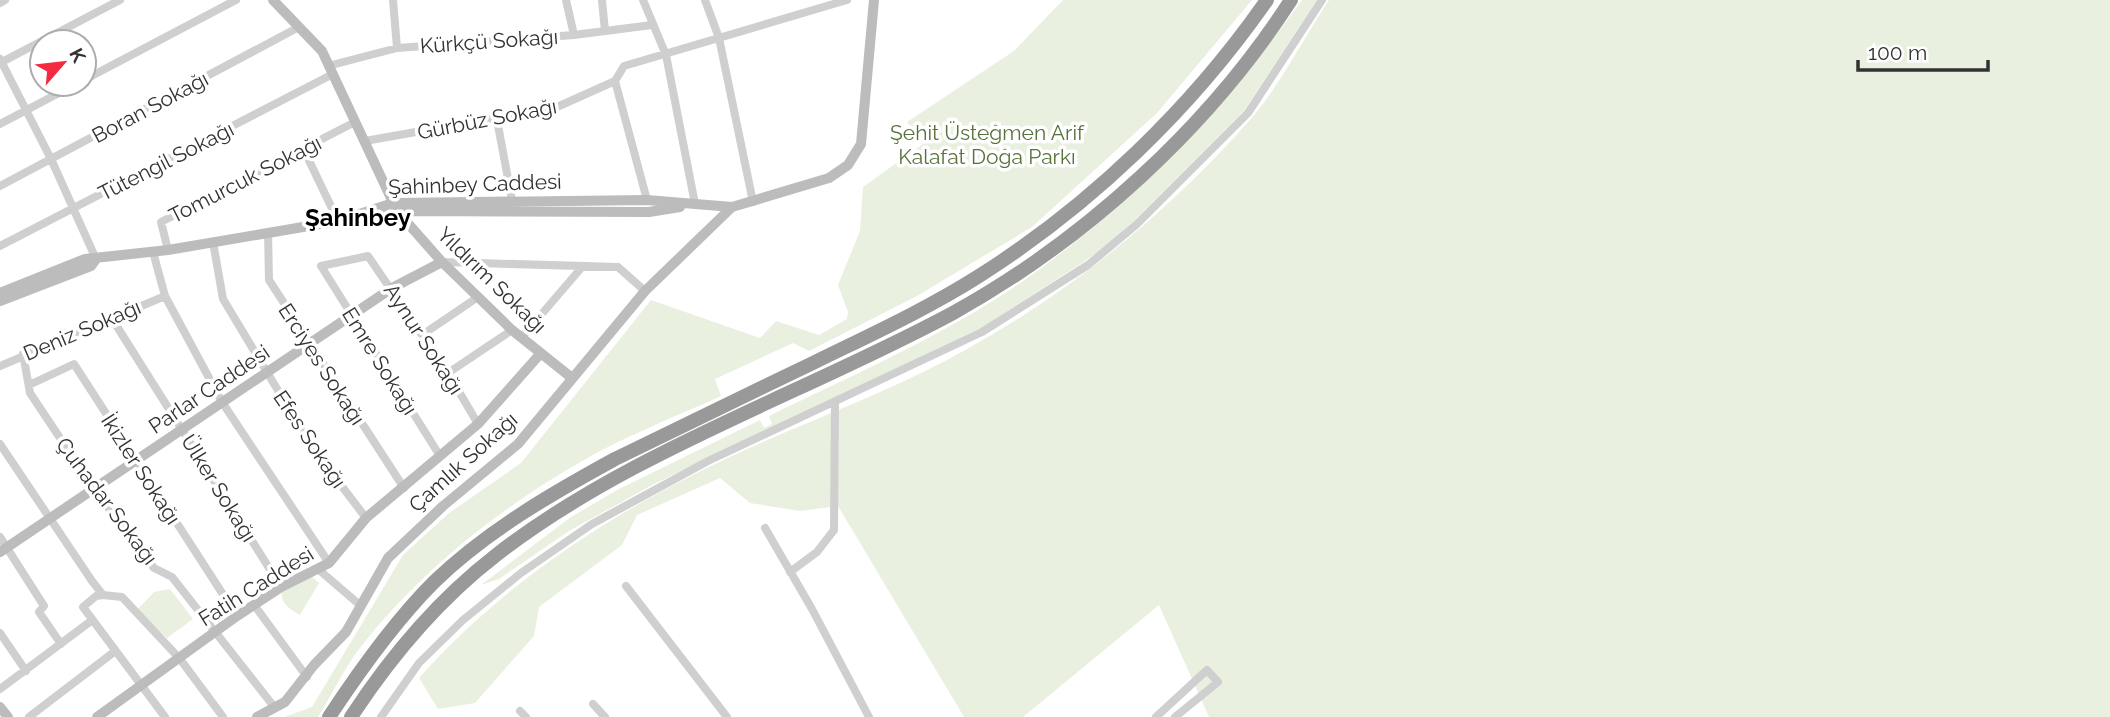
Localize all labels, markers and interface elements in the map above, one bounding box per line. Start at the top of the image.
street label: Kürkçü Sokağı [419,24,559,58]
north arrow [28,28,98,98]
scale bar [1858,28,1988,72]
text: 100 m [1868,40,1927,65]
text: K [65,44,91,66]
street label: Boran Sokağı [88,66,212,148]
street label: Gürbüz Sokağı [415,93,559,145]
street label: Tütengil Sokağı [94,116,238,206]
park label: Şehit Üsteğmen Arif Kalafat Doğa Parkı [890,120,1085,169]
street label: Tomurcuk Sokağı [165,130,325,228]
street label: Şahinbey Caddesi [388,168,562,200]
district label: Şahinbey [305,203,411,232]
street label: Yıldırım Sokağı [432,222,552,338]
street label: Aynur Sokağı [379,279,469,399]
street label: Deniz Sokağı [19,294,145,366]
street label: Erciyes Sokağı [273,298,371,430]
street label: Emre Sokağı [337,303,423,419]
street label: Parlar Caddesi [144,339,274,439]
street label: Efes Sokağı [268,385,352,493]
street label: Çamlık Sokağı [404,407,522,517]
street label: İkizler Sokağı [96,409,186,529]
street label: Ülker Sokağı [176,430,262,546]
street label: Çuhadar Sokağı [51,433,163,569]
street label: Fatih Caddesi [194,541,318,631]

